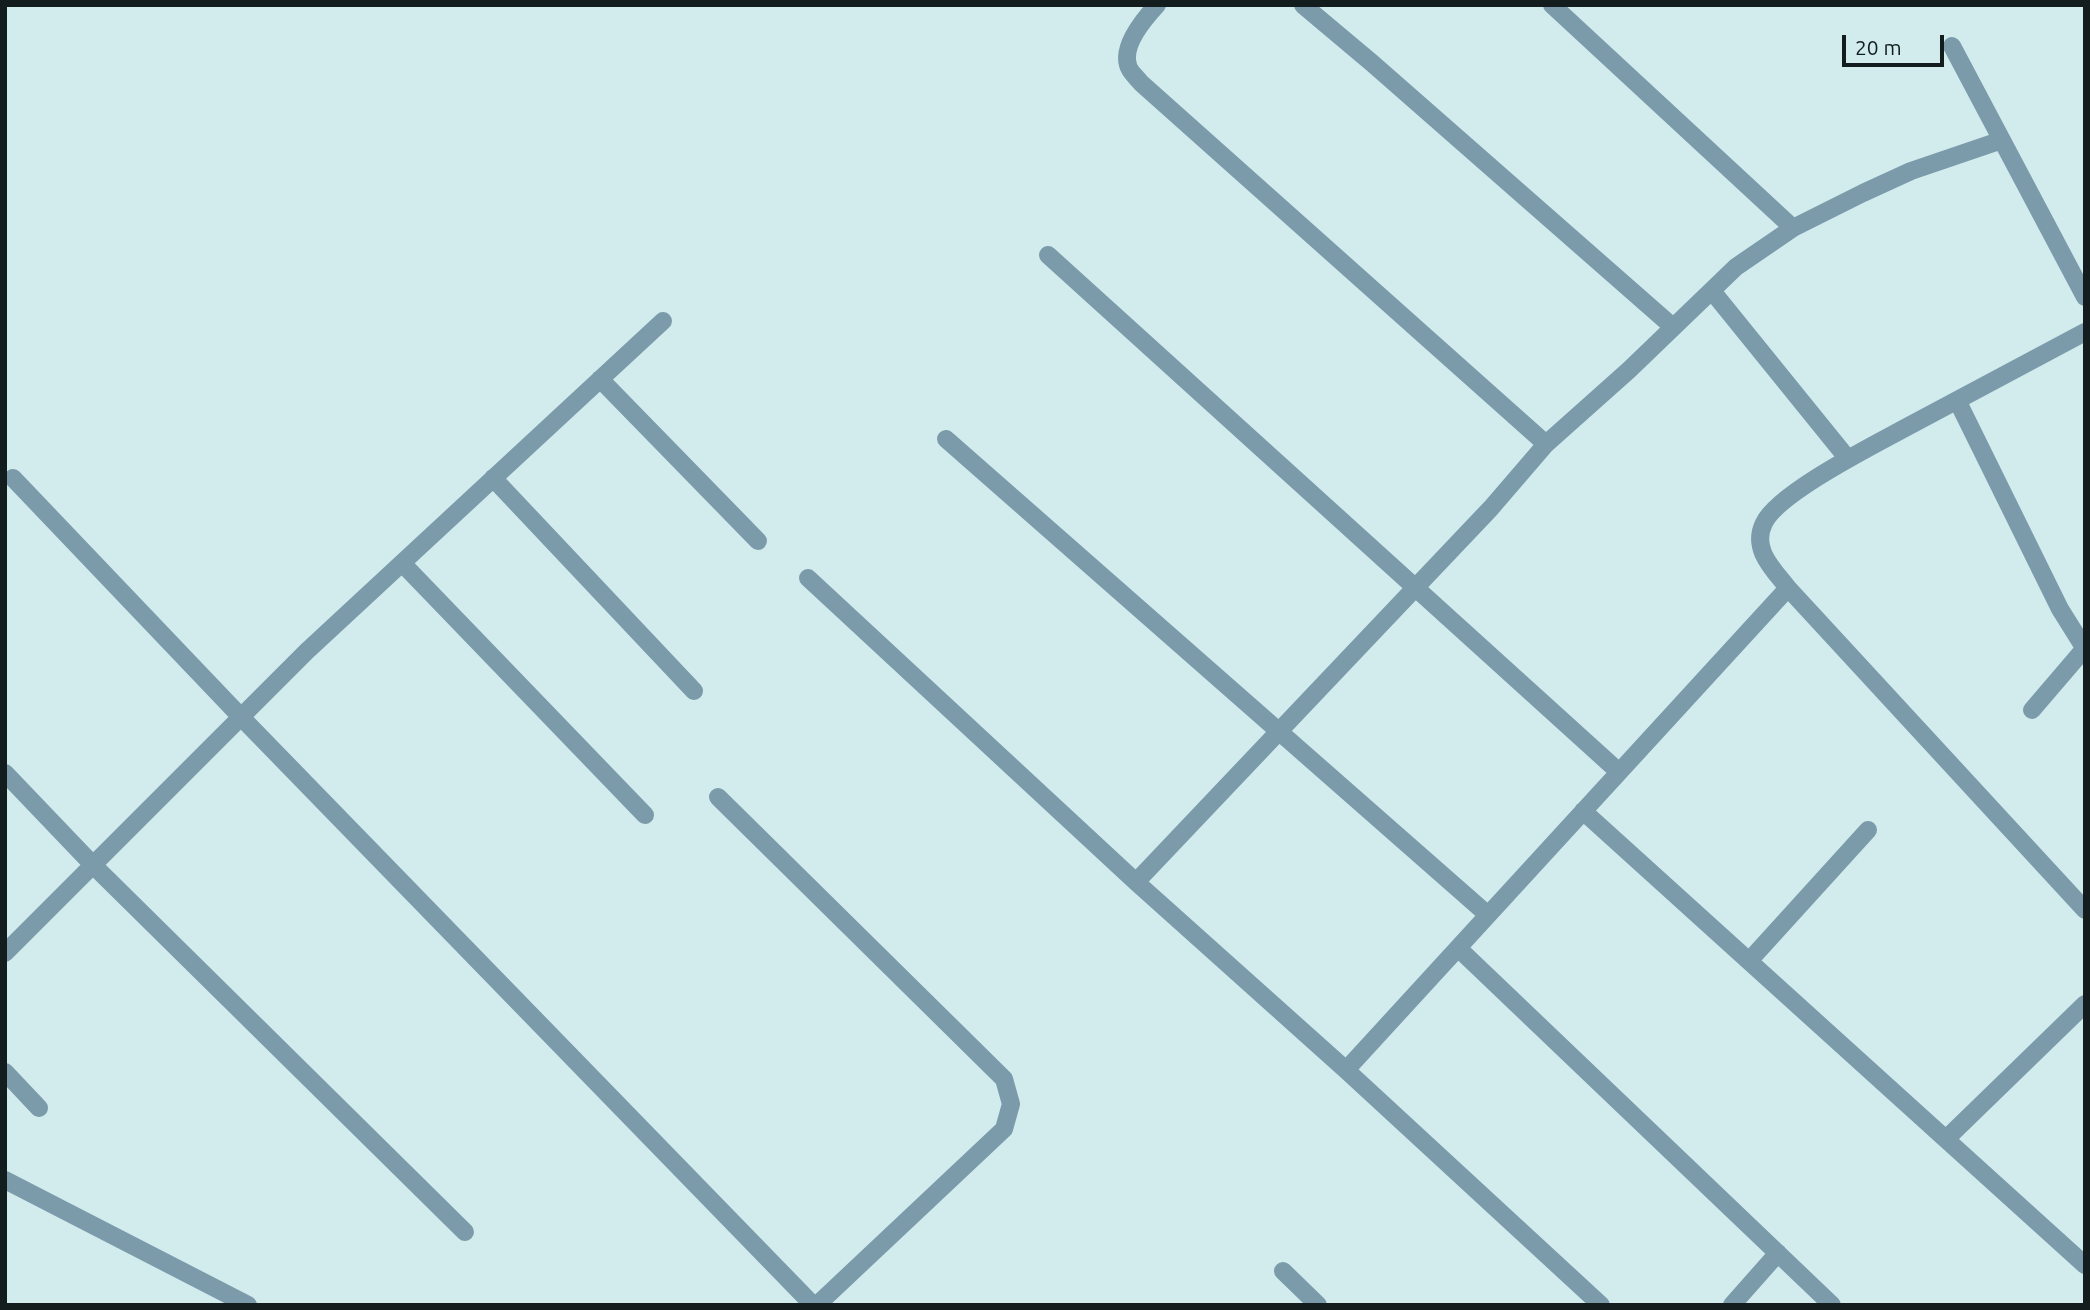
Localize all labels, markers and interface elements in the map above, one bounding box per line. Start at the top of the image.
scale bar [1845,21,1946,65]
text: 20 m [1855,35,1902,59]

